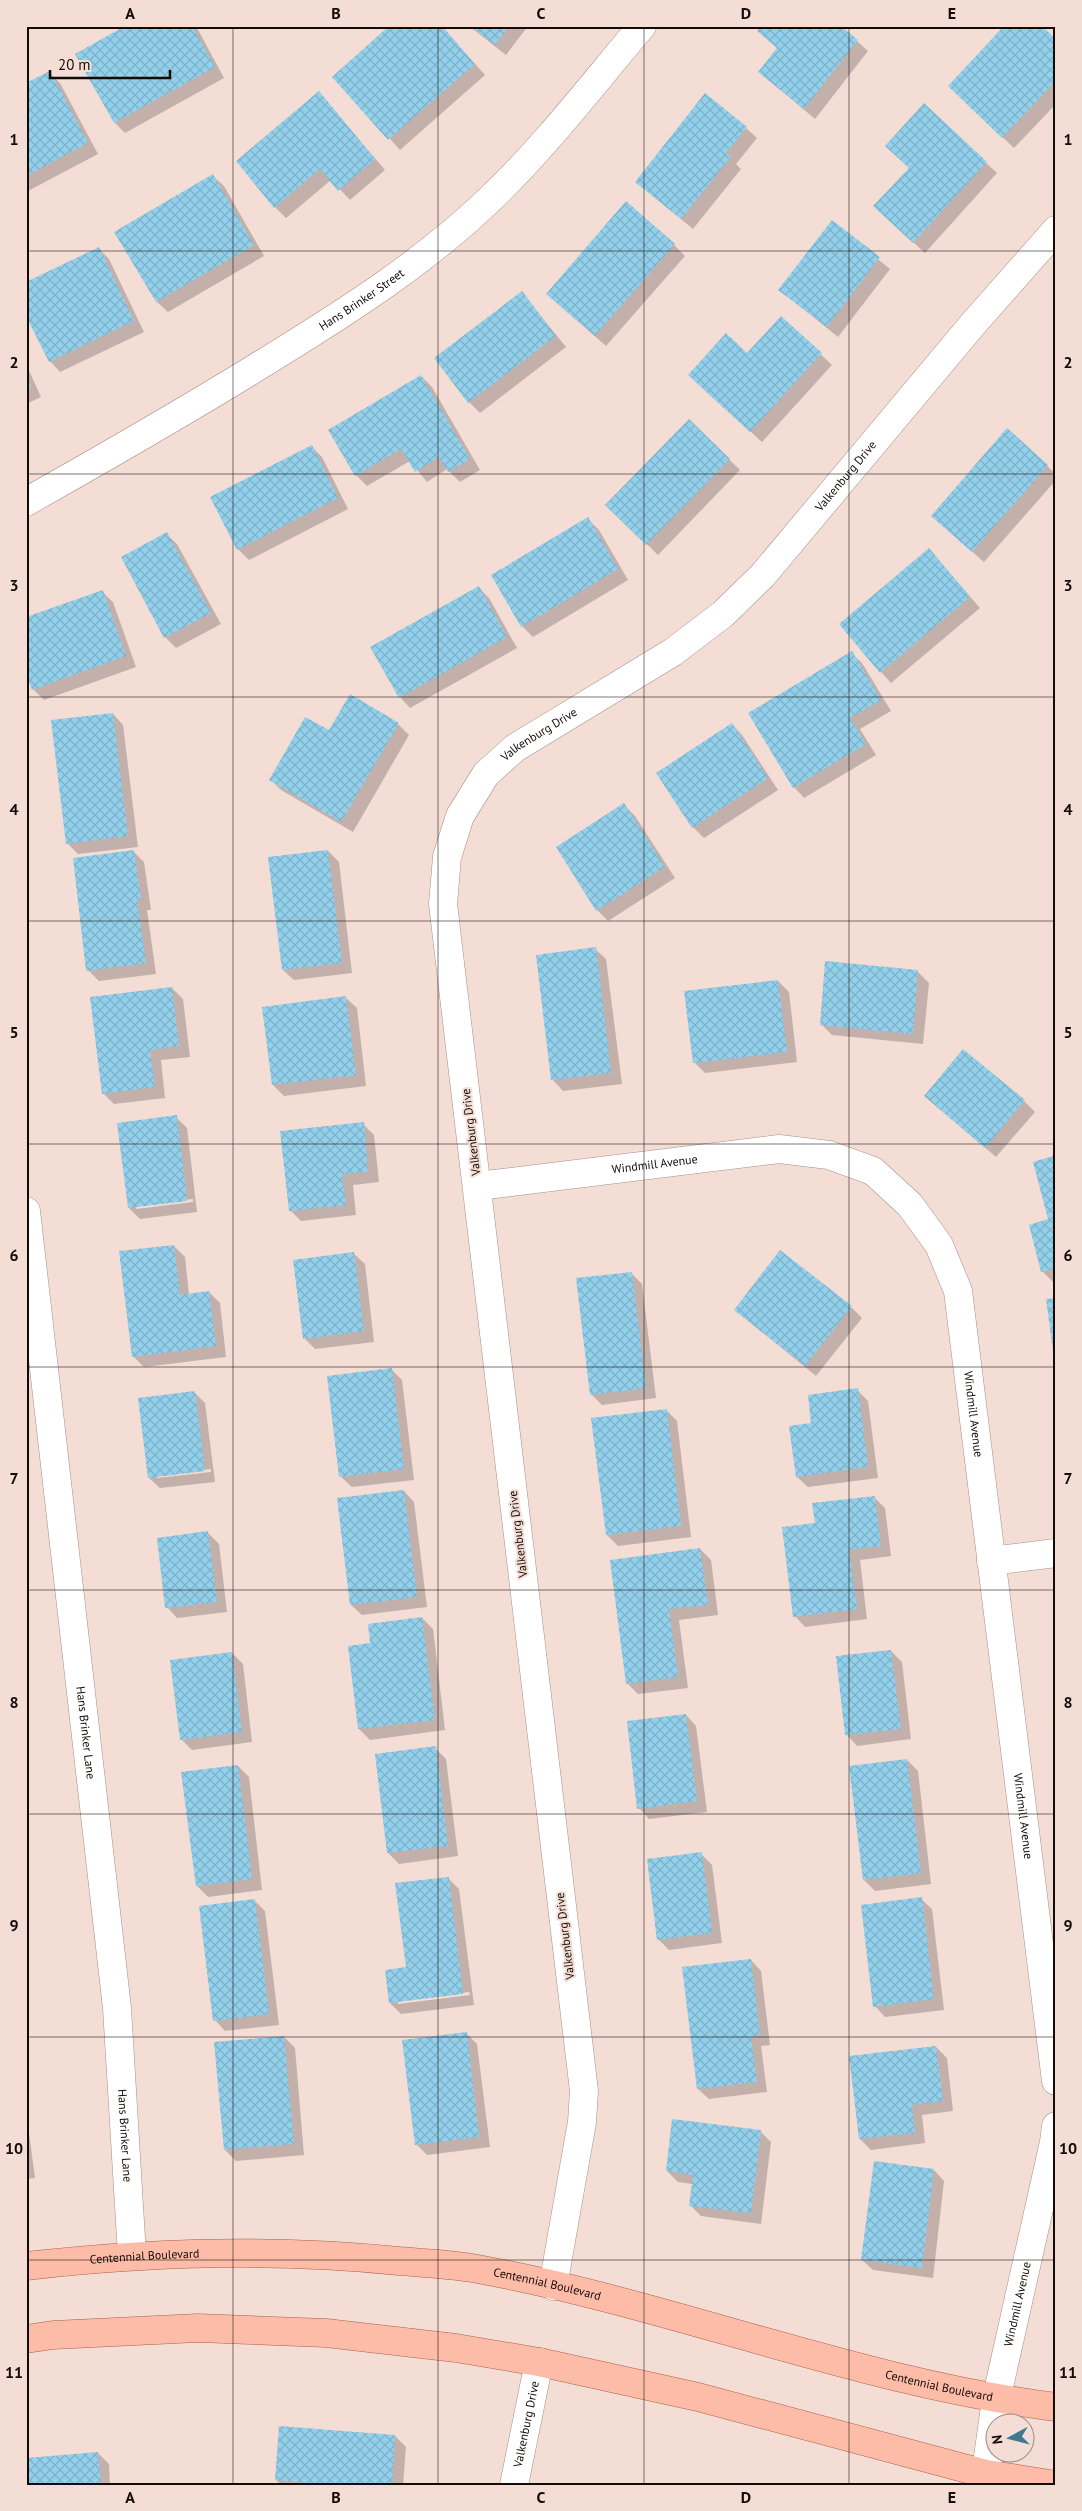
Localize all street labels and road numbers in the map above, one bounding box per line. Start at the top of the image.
street label: Hans Brinker Street [316,265,407,333]
street label: Valkenburg Drive [811,437,879,515]
street label: Valkenburg Drive [497,704,580,765]
street label: Valkenburg Drive [458,1088,483,1177]
street label: Windmill Avenue [611,1151,698,1177]
street label: Windmill Avenue [961,1370,987,1458]
street label: Valkenburg Drive [505,1490,530,1579]
street label: Hans Brinker Lane [73,1685,99,1780]
street label: Windmill Avenue [1011,1772,1036,1860]
street label: Valkenburg Drive [552,1892,577,1981]
street label: Hans Brinker Lane [115,2088,136,2183]
street label: Centennial Boulevard [89,2246,200,2267]
street label: Windmill Avenue [1000,2260,1034,2348]
street label: Centennial Boulevard [492,2264,603,2303]
street label: Centennial Boulevard [884,2366,994,2404]
street label: Valkenburg Drive [510,2380,542,2470]

